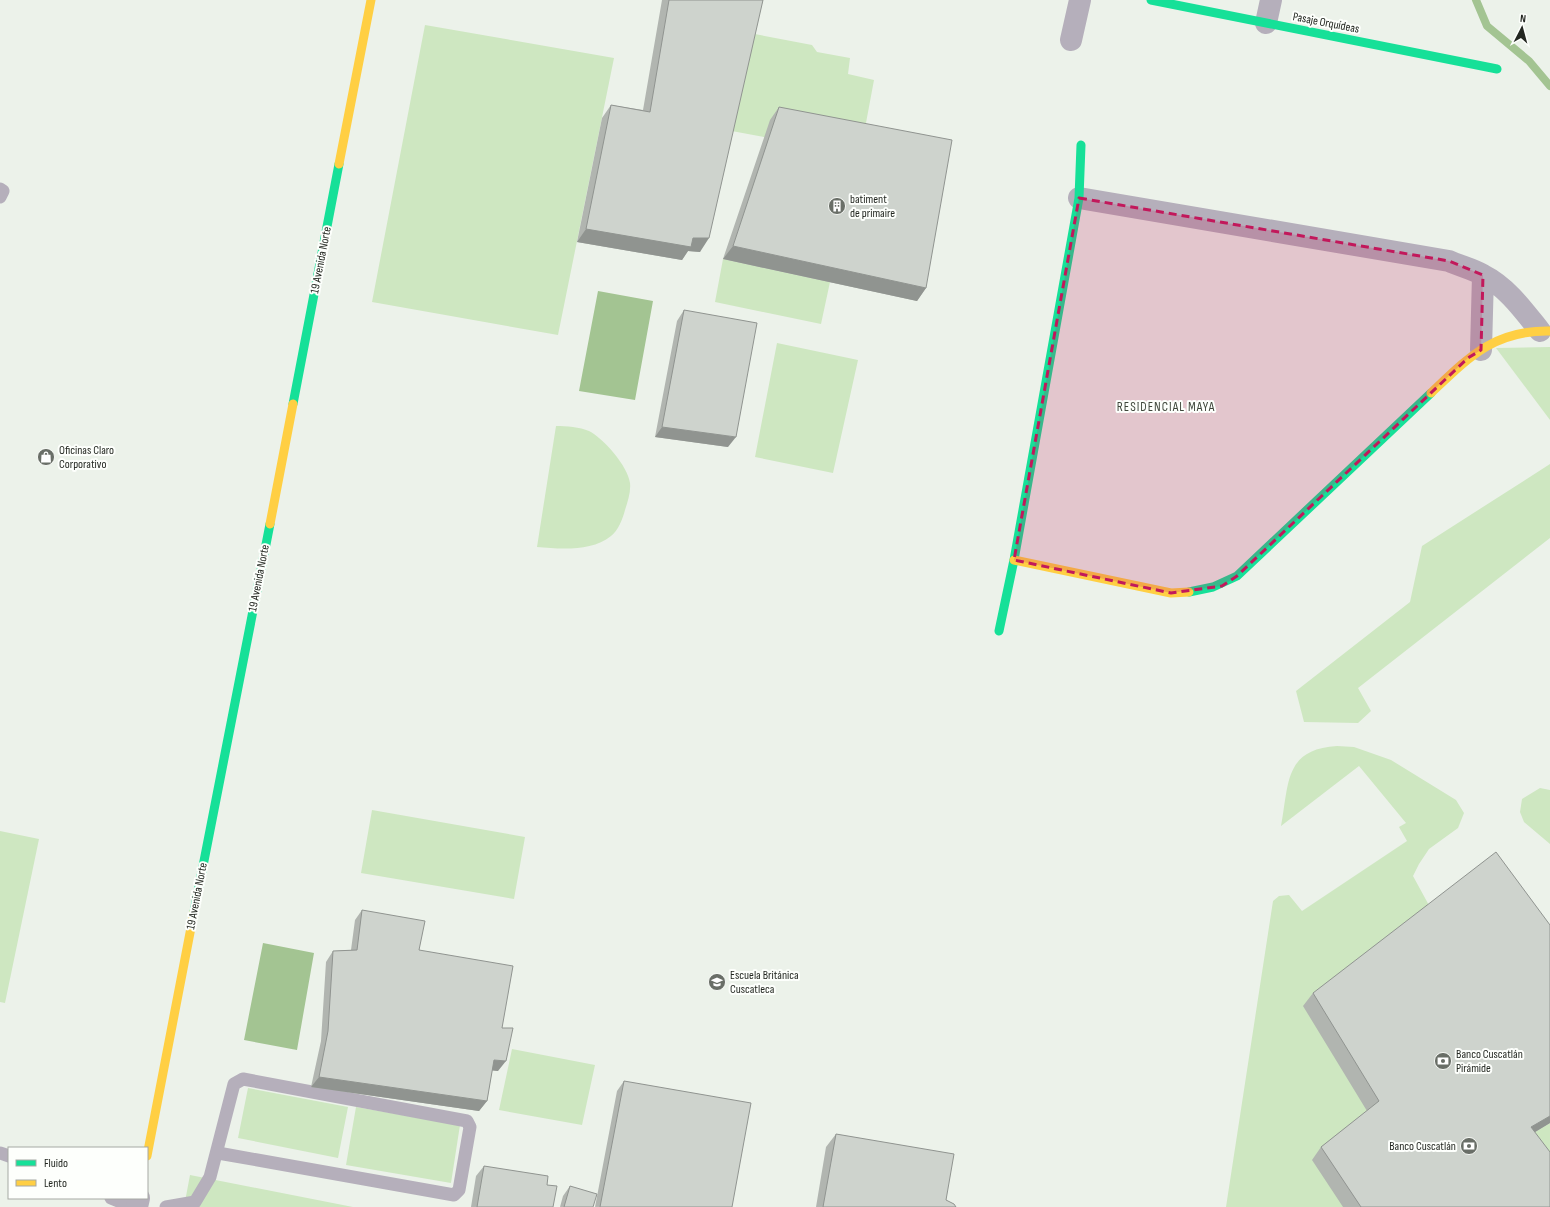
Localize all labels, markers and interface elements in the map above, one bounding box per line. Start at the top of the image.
north arrow [1502,8,1542,48]
street label: Pasaje Orquídeas [1291,9,1361,37]
text: N [1519,12,1527,25]
place label: batiment de primaire [850,192,895,221]
building icon: batiment de primaire [827,196,847,216]
street label: 19 Avenida Norte [307,225,335,295]
district label: RESIDENCIAL MAYA [1117,399,1215,415]
place label: Oficinas Claro Corporativo [59,443,114,472]
shop icon: Oficinas Claro Corporativo [36,447,56,467]
street label: 19 Avenida Norte [245,543,273,613]
street label: 19 Avenida Norte [183,861,211,931]
place label: Escuela Británica Cuscatleca [730,968,799,997]
school or university icon: Escuela Británica Cuscatleca [707,972,727,992]
place label: Banco Cuscatlán Pirámide [1456,1047,1523,1076]
bank icon: Banco Cuscatlán Pirámide [1433,1051,1453,1071]
bank icon: Banco Cuscatlán [1459,1136,1479,1156]
place label: Banco Cuscatlán [1389,1139,1456,1154]
legend [8,1147,148,1199]
text: Fluido [44,1156,68,1171]
text: Lento [44,1176,67,1191]

